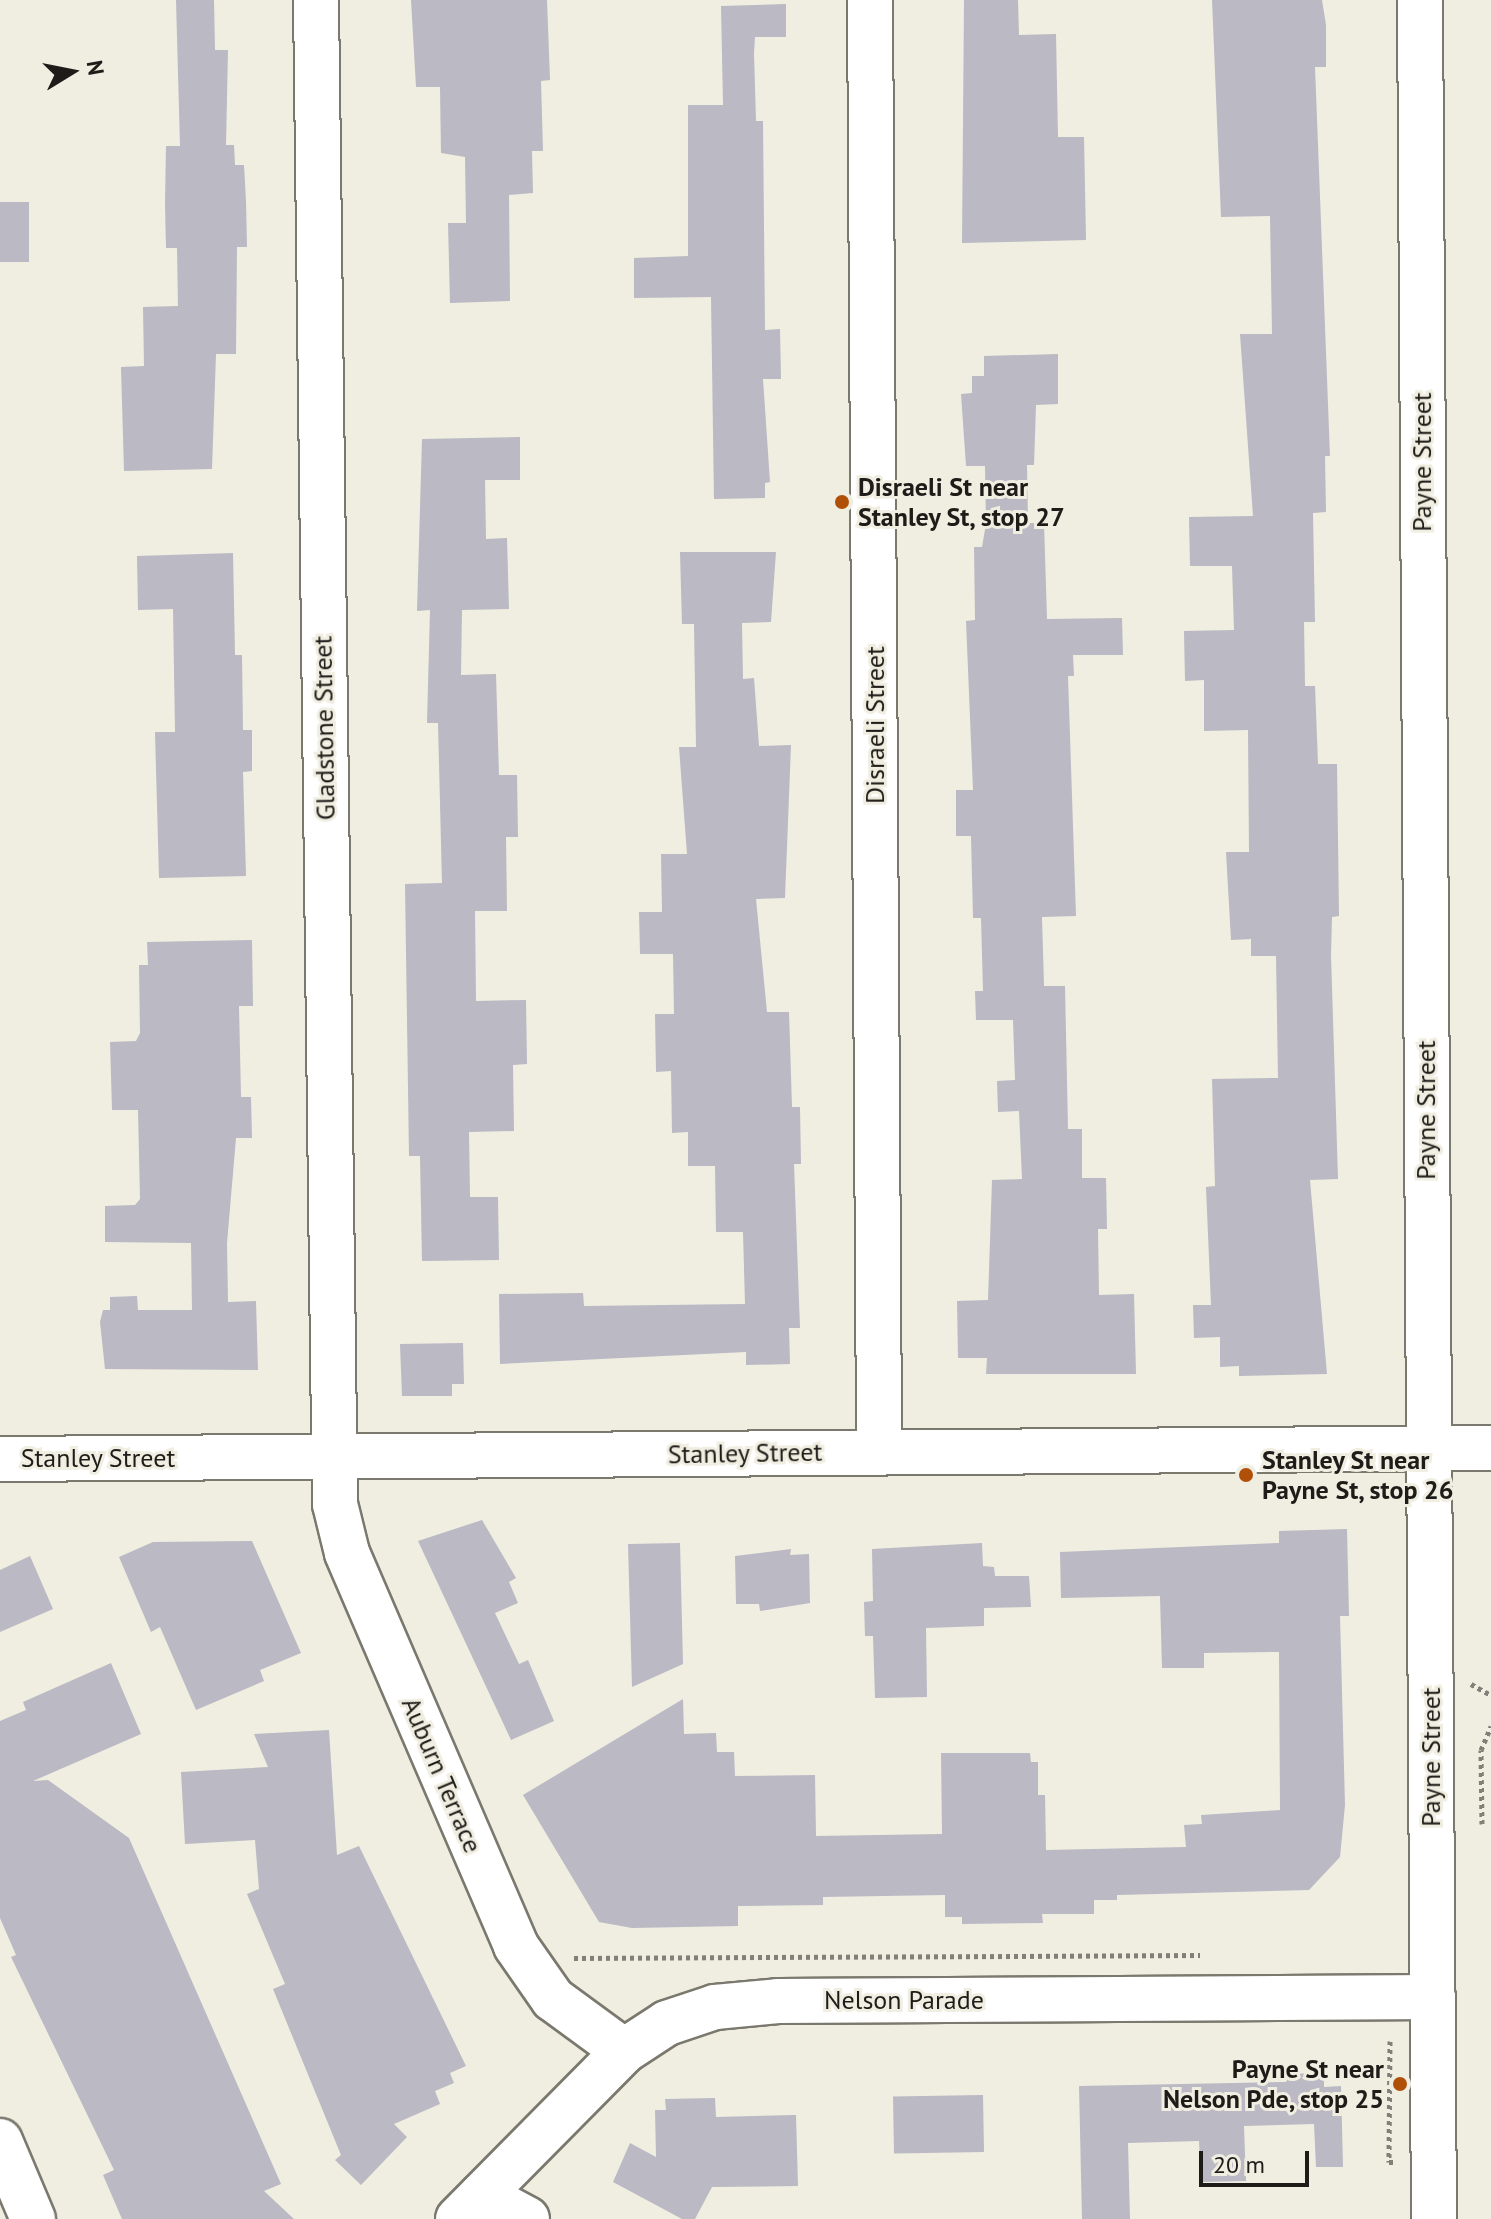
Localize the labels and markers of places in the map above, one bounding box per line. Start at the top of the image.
place label: Disraeli St near Stanley St, stop 27 [858,471,1067,532]
marker: Disraeli St near Stanley St, stop 27 [833,493,851,511]
place label: Stanley St near Payne St, stop 26 [1262,1444,1455,1506]
marker: Stanley St near Payne St, stop 26 [1237,1466,1255,1484]
place label: Payne St near Nelson Pde, stop 25 [1161,2053,1384,2114]
marker: Payne St near Nelson Pde, stop 25 [1391,2075,1409,2093]

